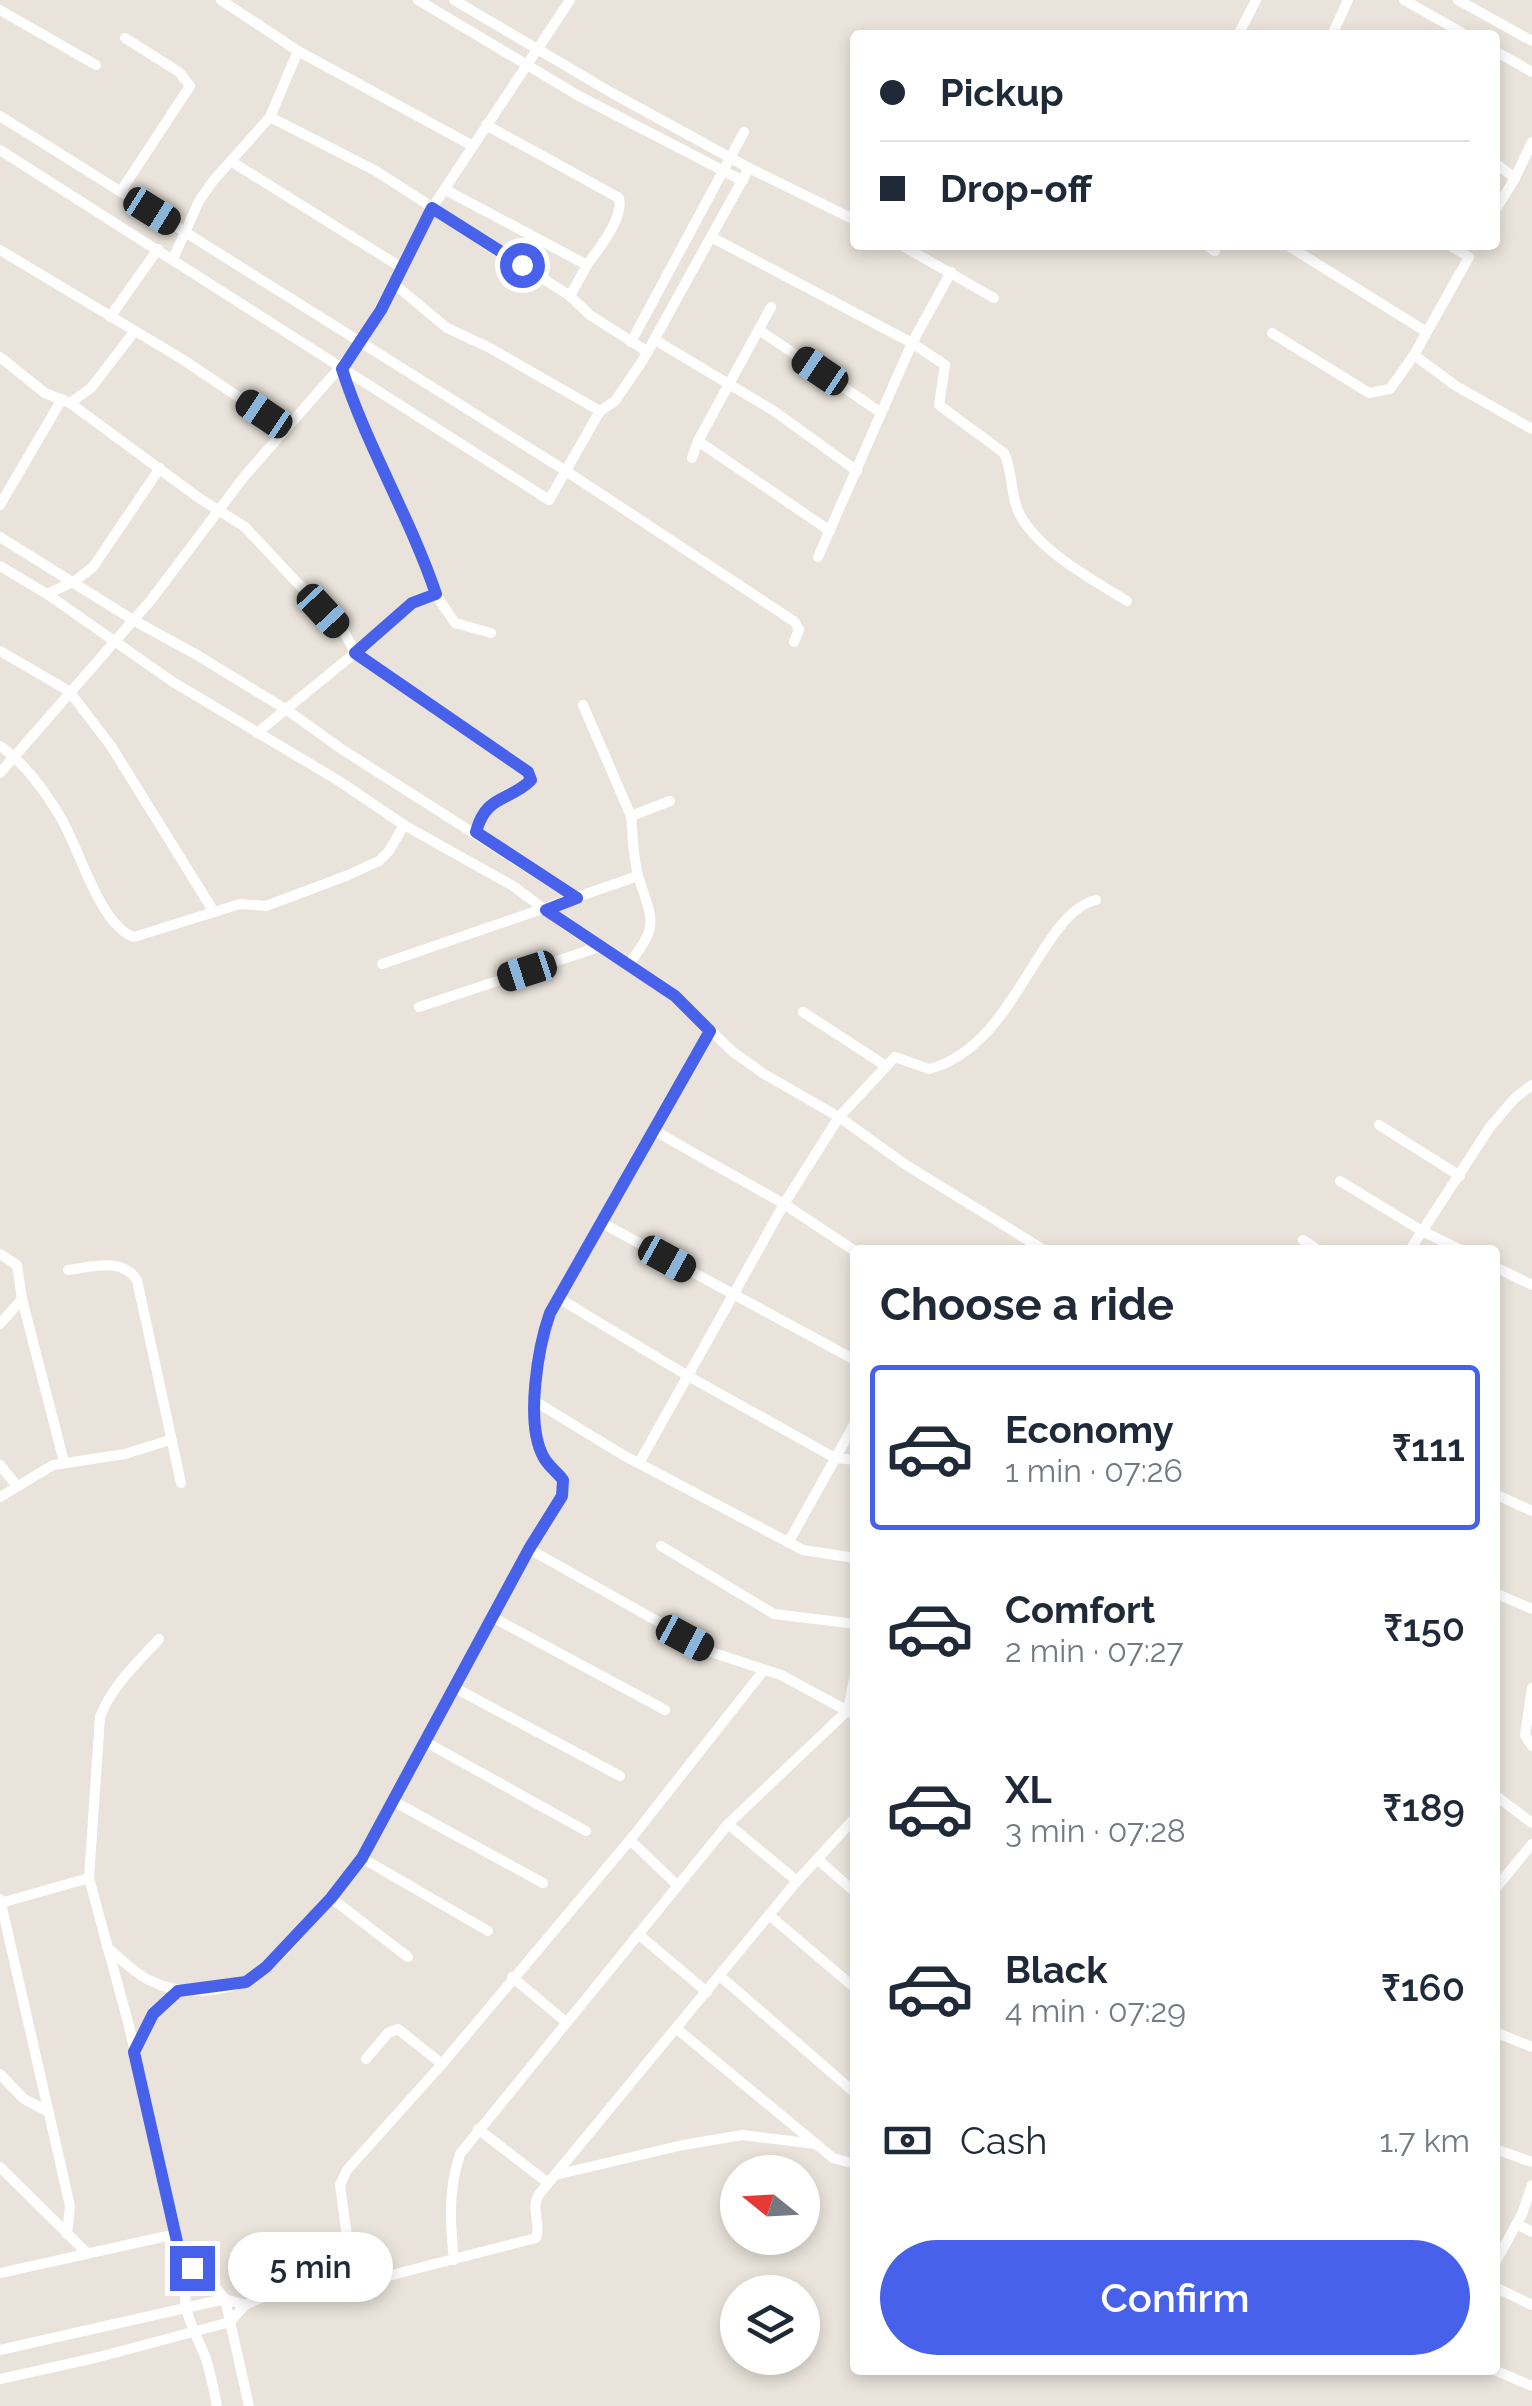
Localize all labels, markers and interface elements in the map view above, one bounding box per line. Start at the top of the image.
text: Pickup [940,70,1064,115]
text: Drop-off [940,166,1092,211]
car [119,182,185,240]
route start [500,243,545,288]
car [787,342,853,400]
car [231,385,297,443]
car [292,579,354,643]
car [494,947,560,995]
car [633,1231,701,1287]
text: Choose a ride [880,1278,1174,1331]
icon: car [885,1403,975,1493]
text: Economy [1005,1407,1174,1452]
text: ₹111 [1392,1425,1465,1470]
text: 1 min · 07:26 [1005,1452,1183,1489]
icon: car [885,1583,975,1673]
text: Comfort [1005,1587,1155,1632]
text: ₹150 [1383,1605,1465,1650]
car [651,1611,719,1665]
text: 2 min · 07:27 [1005,1632,1184,1669]
icon: car [885,1763,975,1853]
text: XL [1005,1767,1052,1812]
text: ₹189 [1382,1785,1465,1830]
text: 3 min · 07:28 [1005,1812,1186,1849]
icon: car [885,1943,975,2033]
text: Black [1005,1947,1107,1992]
text: ₹160 [1381,1965,1465,2010]
text: 4 min · 07:29 [1005,1992,1186,2029]
icon: cash [880,2113,935,2168]
text: Cash [960,2118,1047,2163]
text: 1.7 km [1379,2122,1470,2159]
north arrow [720,2155,820,2255]
map controls [720,2155,820,2375]
callout: 5 min [227,2233,392,2303]
button: Confirm [880,2240,1470,2355]
route end [170,2246,215,2291]
text: 5 min [269,2248,352,2285]
button: layers [720,2275,820,2375]

